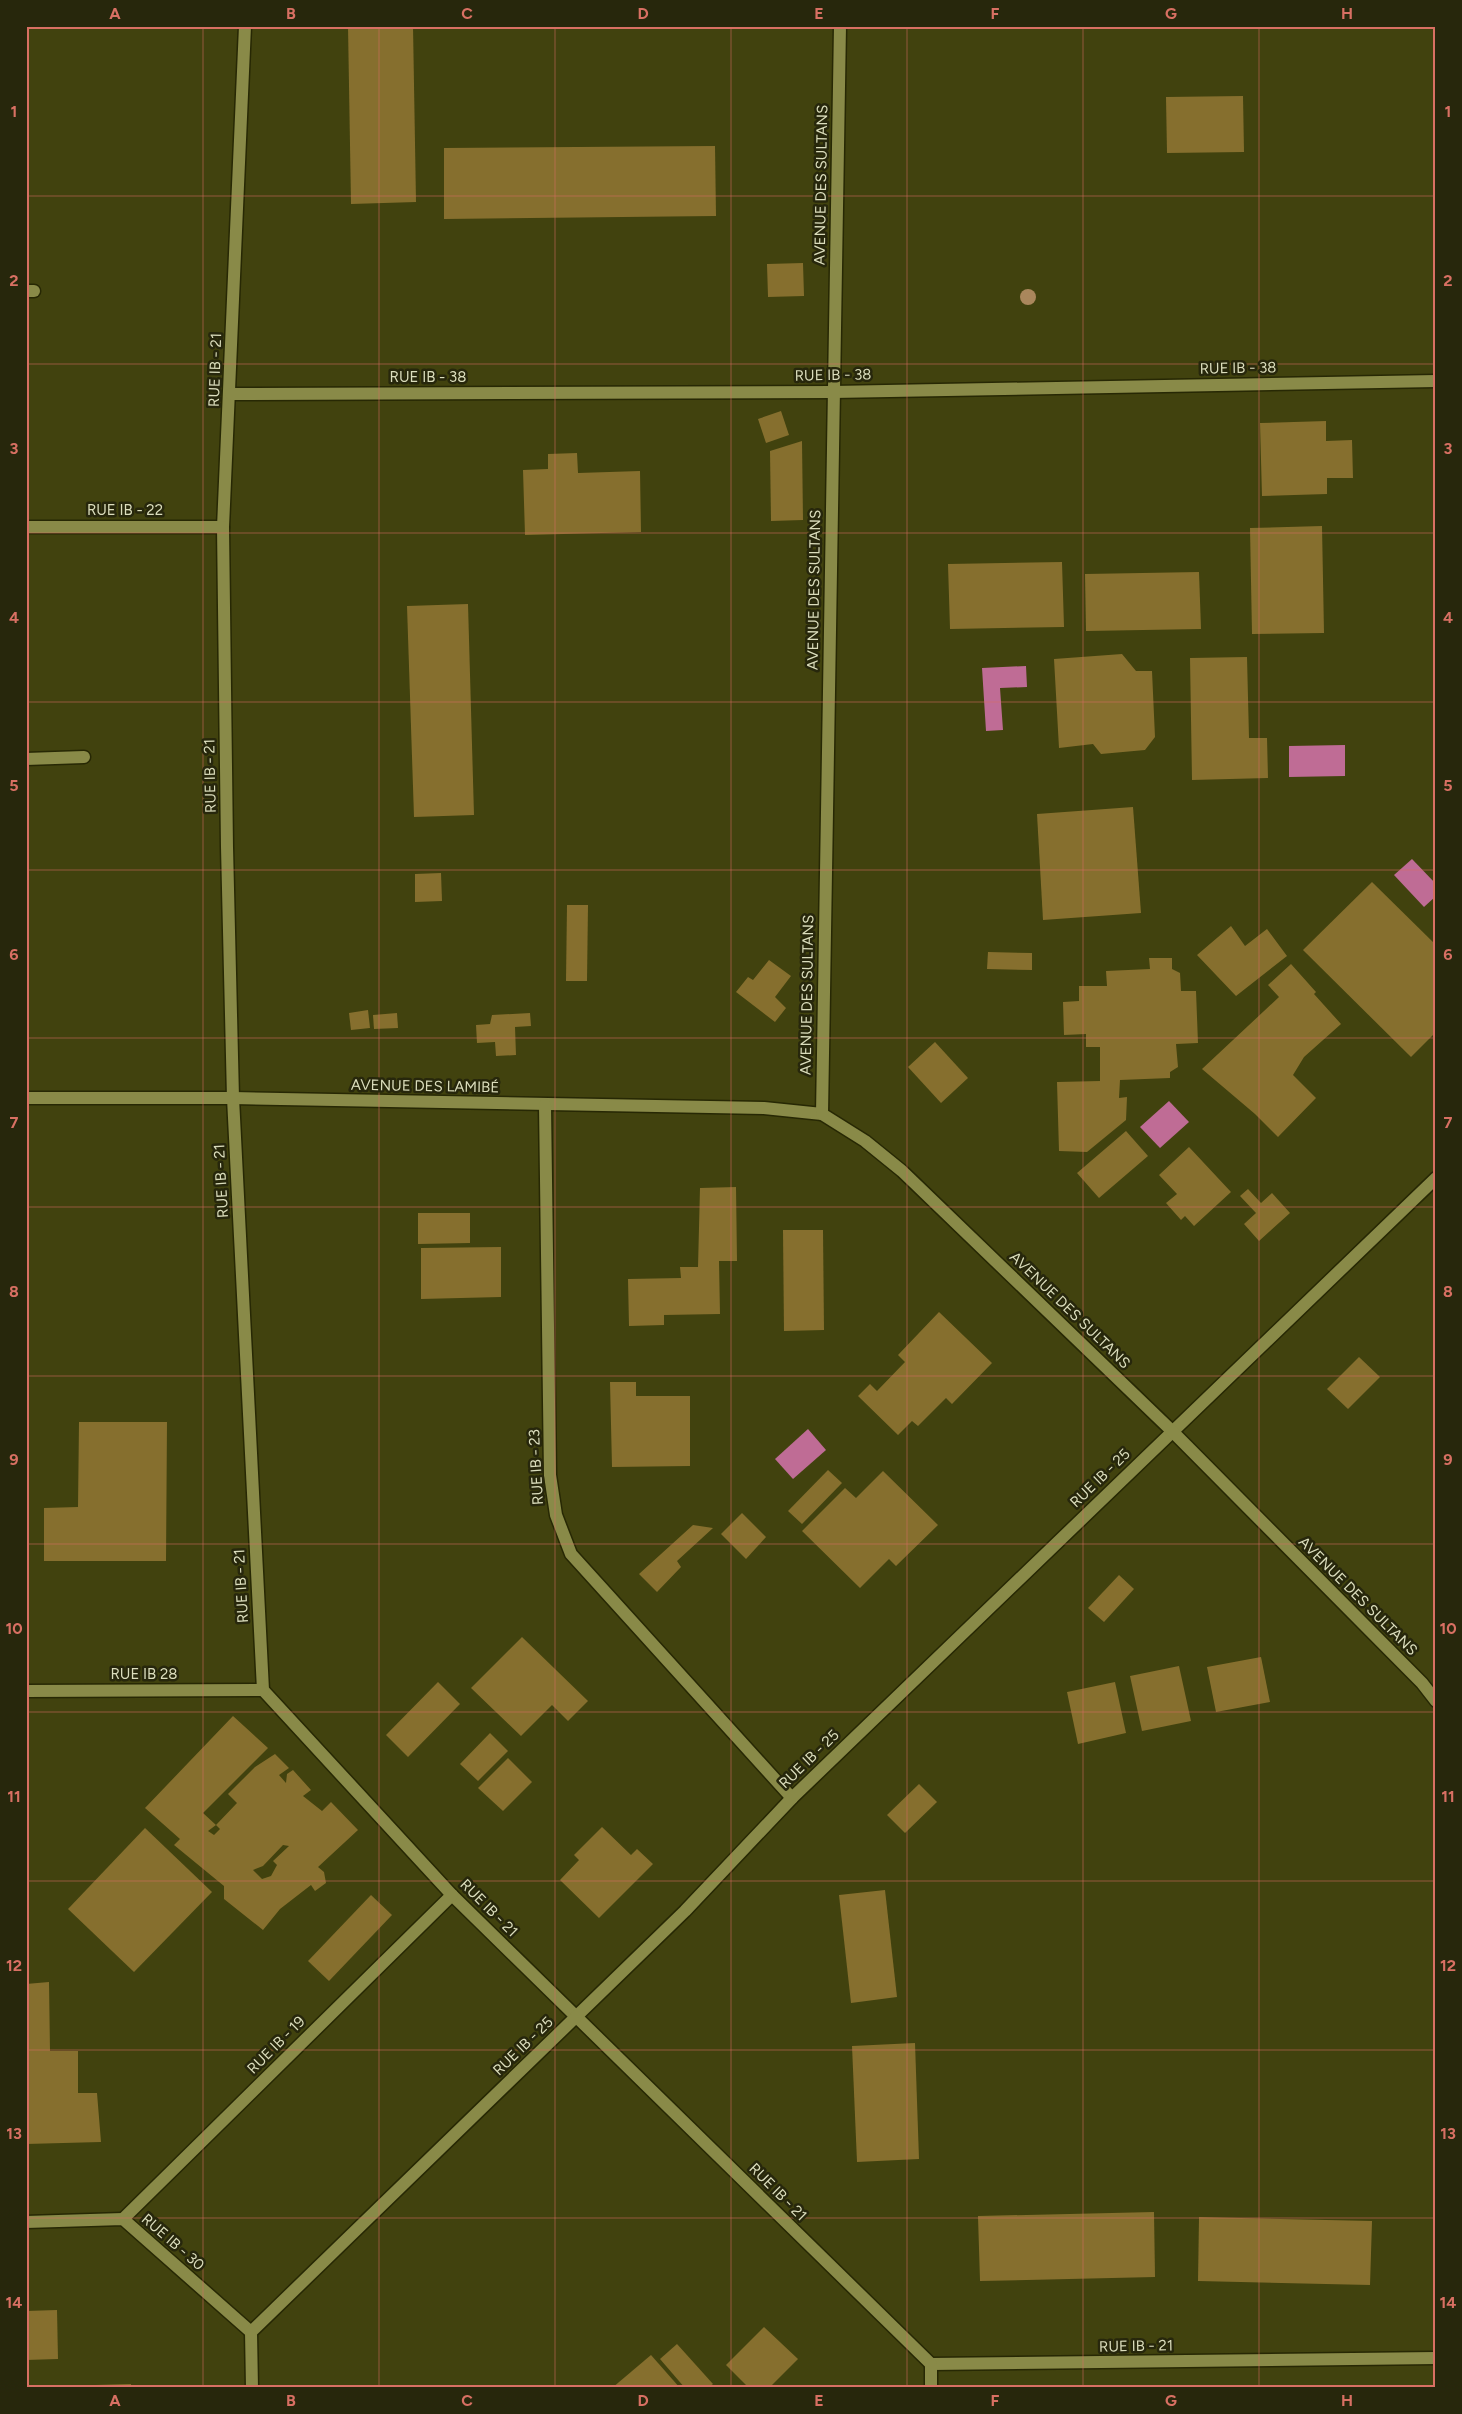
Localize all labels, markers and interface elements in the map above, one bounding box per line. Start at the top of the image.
text: A [109,4,121,23]
text: B [286,4,296,23]
text: C [461,4,473,23]
text: D [637,4,649,23]
text: E [814,4,824,23]
text: F [991,4,1000,23]
text: G [1165,4,1177,23]
text: H [1341,4,1353,23]
text: 1 [11,102,17,121]
text: 1 [1445,102,1451,121]
street label: AVENUE DES SULTANS [811,105,831,265]
text: 2 [9,271,19,290]
text: 2 [1443,271,1453,290]
street label: RUE IB - 21 [205,333,225,407]
street label: RUE IB - 38 [1199,358,1277,378]
street label: RUE IB - 38 [794,365,872,385]
street label: RUE IB - 38 [390,368,466,386]
text: 3 [10,439,19,458]
text: 3 [1444,439,1453,458]
street label: RUE IB - 22 [87,501,163,519]
street label: AVENUE DES SULTANS [804,510,824,670]
text: 4 [9,608,19,627]
text: 4 [1443,608,1453,627]
street label: RUE IB - 21 [200,739,220,813]
text: 5 [9,776,19,795]
text: 5 [1443,776,1453,795]
street label: AVENUE DES SULTANS [797,915,817,1075]
text: 6 [9,945,19,964]
text: 6 [1443,945,1453,964]
street label: AVENUE DES LAMIBÉ [351,1076,499,1096]
text: 7 [10,1113,19,1132]
text: 7 [1444,1113,1453,1132]
street label: RUE IB - 21 [210,1144,232,1218]
street label: AVENUE DES SULTANS [1006,1248,1134,1372]
text: 8 [9,1282,19,1301]
text: 8 [1443,1282,1453,1301]
street label: RUE IB - 23 [525,1429,547,1505]
street label: RUE IB - 25 [1066,1445,1134,1511]
text: 9 [9,1450,19,1469]
text: 9 [1443,1450,1453,1469]
street label: AVENUE DES SULTANS [1295,1533,1421,1659]
street label: RUE IB - 21 [230,1549,252,1623]
text: 10 [5,1619,23,1638]
text: 10 [1439,1619,1457,1638]
street label: RUE IB 28 [110,1665,178,1683]
street label: RUE IB - 25 [775,1726,843,1792]
text: 11 [7,1787,21,1806]
text: 11 [1441,1787,1455,1806]
street label: RUE IB - 21 [456,1875,522,1941]
text: 12 [6,1956,22,1975]
text: 12 [1440,1956,1456,1975]
street label: RUE IB - 19 [243,2012,309,2078]
street label: RUE IB - 25 [489,2013,557,2079]
text: 13 [6,2124,22,2143]
text: 13 [1440,2124,1456,2143]
street label: RUE IB - 21 [745,2159,811,2225]
street label: RUE IB - 30 [138,2210,208,2274]
text: 14 [6,2293,22,2312]
text: 14 [1440,2293,1456,2312]
street label: RUE IB - 21 [1099,2336,1173,2356]
text: A [109,2391,121,2410]
text: B [286,2391,296,2410]
text: C [461,2391,473,2410]
text: D [637,2391,649,2410]
text: E [814,2391,824,2410]
text: F [991,2391,1000,2410]
text: G [1165,2391,1177,2410]
text: H [1341,2391,1353,2410]

